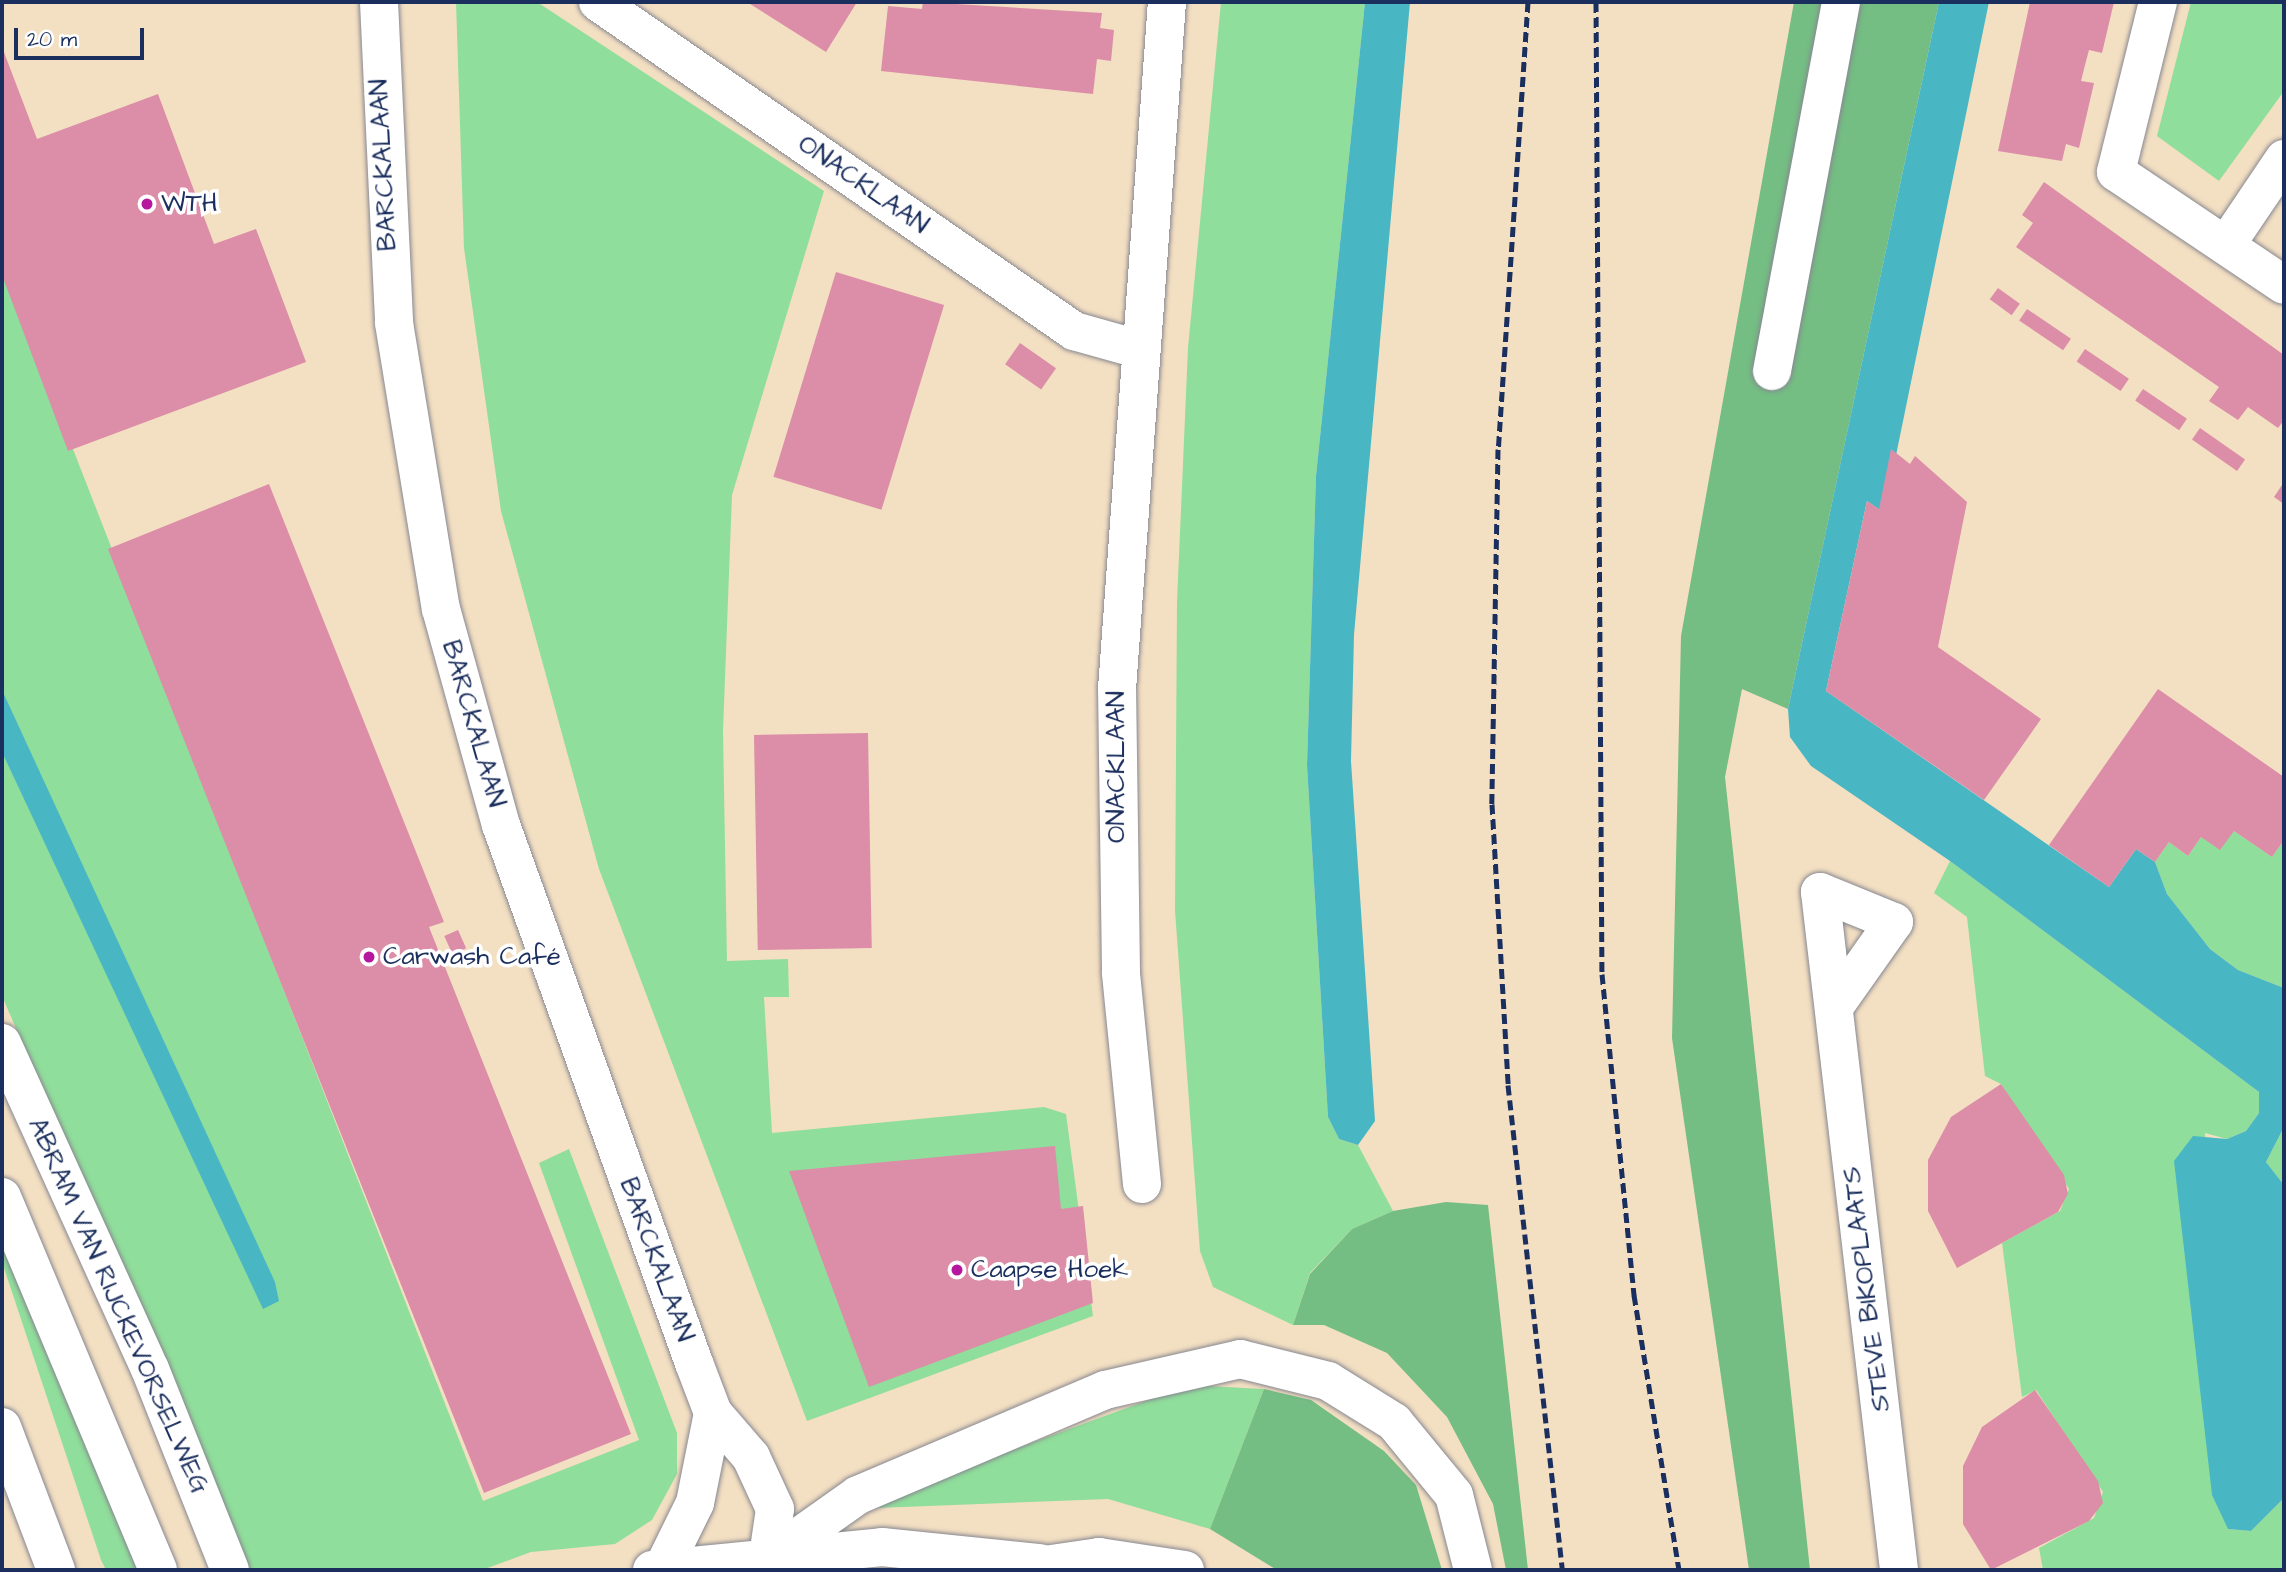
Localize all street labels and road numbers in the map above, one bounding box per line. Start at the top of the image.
street label: BARCKALAAN [364,78,404,252]
street label: ONACKLAAN [792,129,934,241]
street label: BARCKALAAN [434,637,512,811]
street label: ONACKLAAN [1101,691,1133,843]
street label: ABRAM VAN RIJCKEVORSELWEG [21,1113,215,1499]
street label: STEVE BIKOPLAATS [1836,1165,1898,1413]
street label: BARCKALAAN [612,1174,700,1346]

